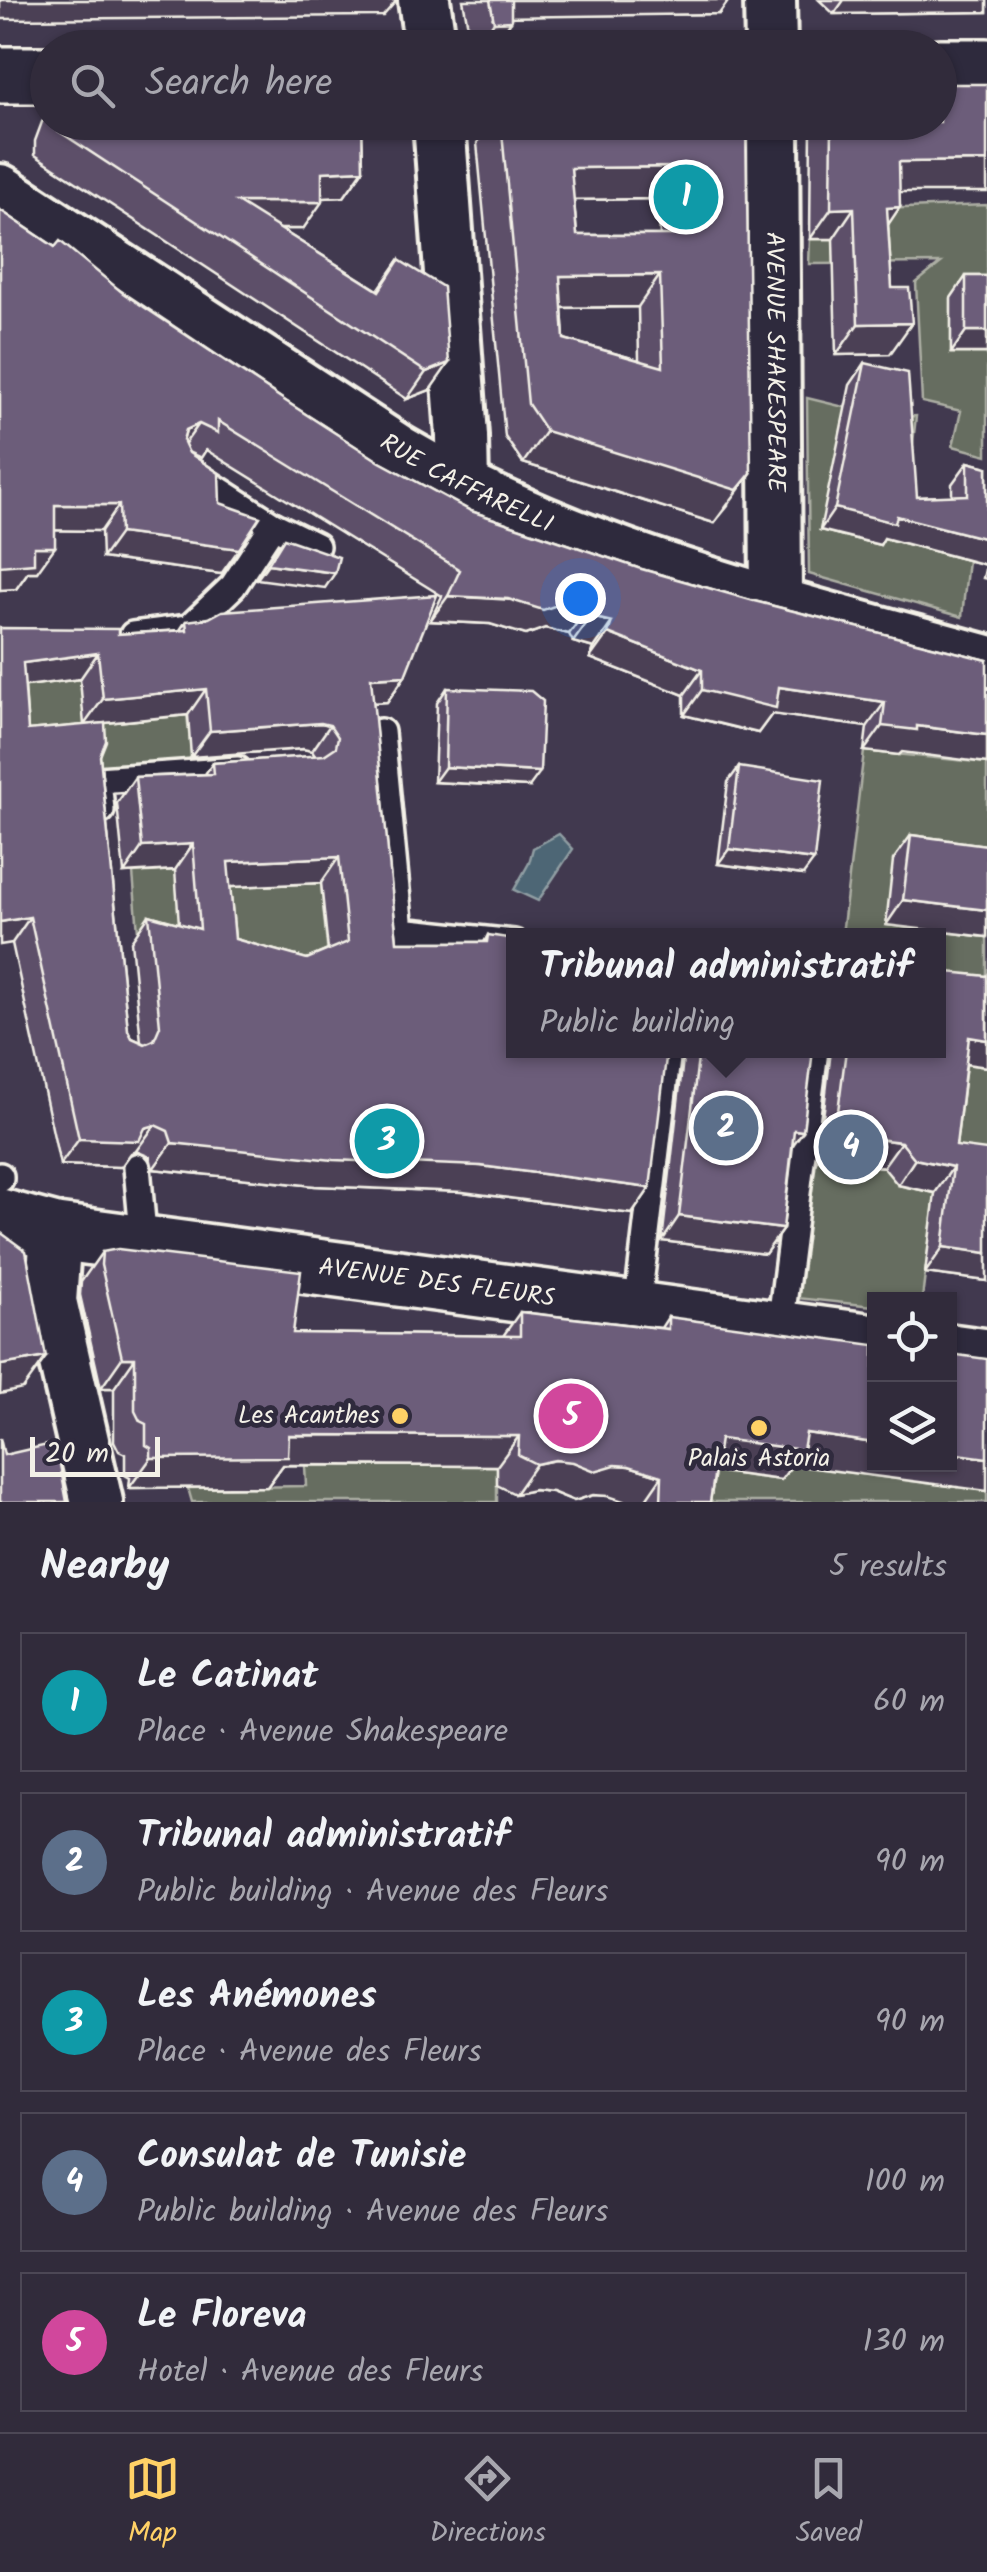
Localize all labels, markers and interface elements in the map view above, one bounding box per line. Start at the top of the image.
search box [30,30,957,140]
text: Search here [145,55,332,115]
icon: search [65,58,120,113]
pin: 1 [654,160,718,234]
street label: AVENUE SHAKESPEARE [754,232,795,494]
street label: RUE CAFFARELLI [371,423,559,545]
your location [555,573,606,624]
popup [506,928,946,1058]
text: Tribunal administratif [540,938,912,998]
text: Public building [540,998,735,1049]
pin: 2 [694,1090,758,1166]
pin: 3 [354,1104,420,1178]
pin: 4 [818,1110,884,1184]
street label: AVENUE DES FLEURS [316,1247,557,1319]
map controls [867,1292,957,1472]
button: locate [867,1292,957,1382]
pin: 5 [538,1378,604,1454]
button: layers [867,1382,957,1472]
place label: Les Acanthes [238,1396,380,1436]
marker: Les Acanthes [389,1405,411,1427]
marker: Palais Astoria [748,1417,770,1439]
scale bar [30,1432,160,1476]
text: 20 m [45,1432,109,1477]
place label: Palais Astoria [688,1439,830,1479]
text: Nearby [40,1534,169,1601]
text: 5 results [829,1542,947,1593]
text: Le Catinat [137,1647,318,1707]
text: 1 [70,1677,79,1728]
text: 60 m [873,1677,945,1728]
text: Place · Avenue Shakespeare [137,1707,508,1758]
text: Tribunal administratif [137,1807,510,1867]
text: 2 [65,1837,84,1888]
text: 90 m [875,1837,945,1888]
text: Public building · Avenue des Fleurs [137,1867,608,1918]
text: Les Anémones [137,1967,377,2027]
text: 3 [66,1997,83,2048]
text: 90 m [875,1997,945,2048]
text: Place · Avenue des Fleurs [137,2027,482,2078]
text: Consulat de Tunisie [137,2127,466,2187]
text: 4 [66,2157,83,2208]
text: 100 m [865,2157,945,2208]
text: Public building · Avenue des Fleurs [137,2187,608,2238]
text: Le Floreva [137,2287,307,2347]
text: 5 [66,2317,83,2368]
text: 130 m [862,2317,945,2368]
text: Hotel · Avenue des Fleurs [137,2347,483,2398]
tab: Map [125,2451,180,2556]
tab: Directions [430,2451,546,2556]
tab: Saved [796,2451,862,2556]

